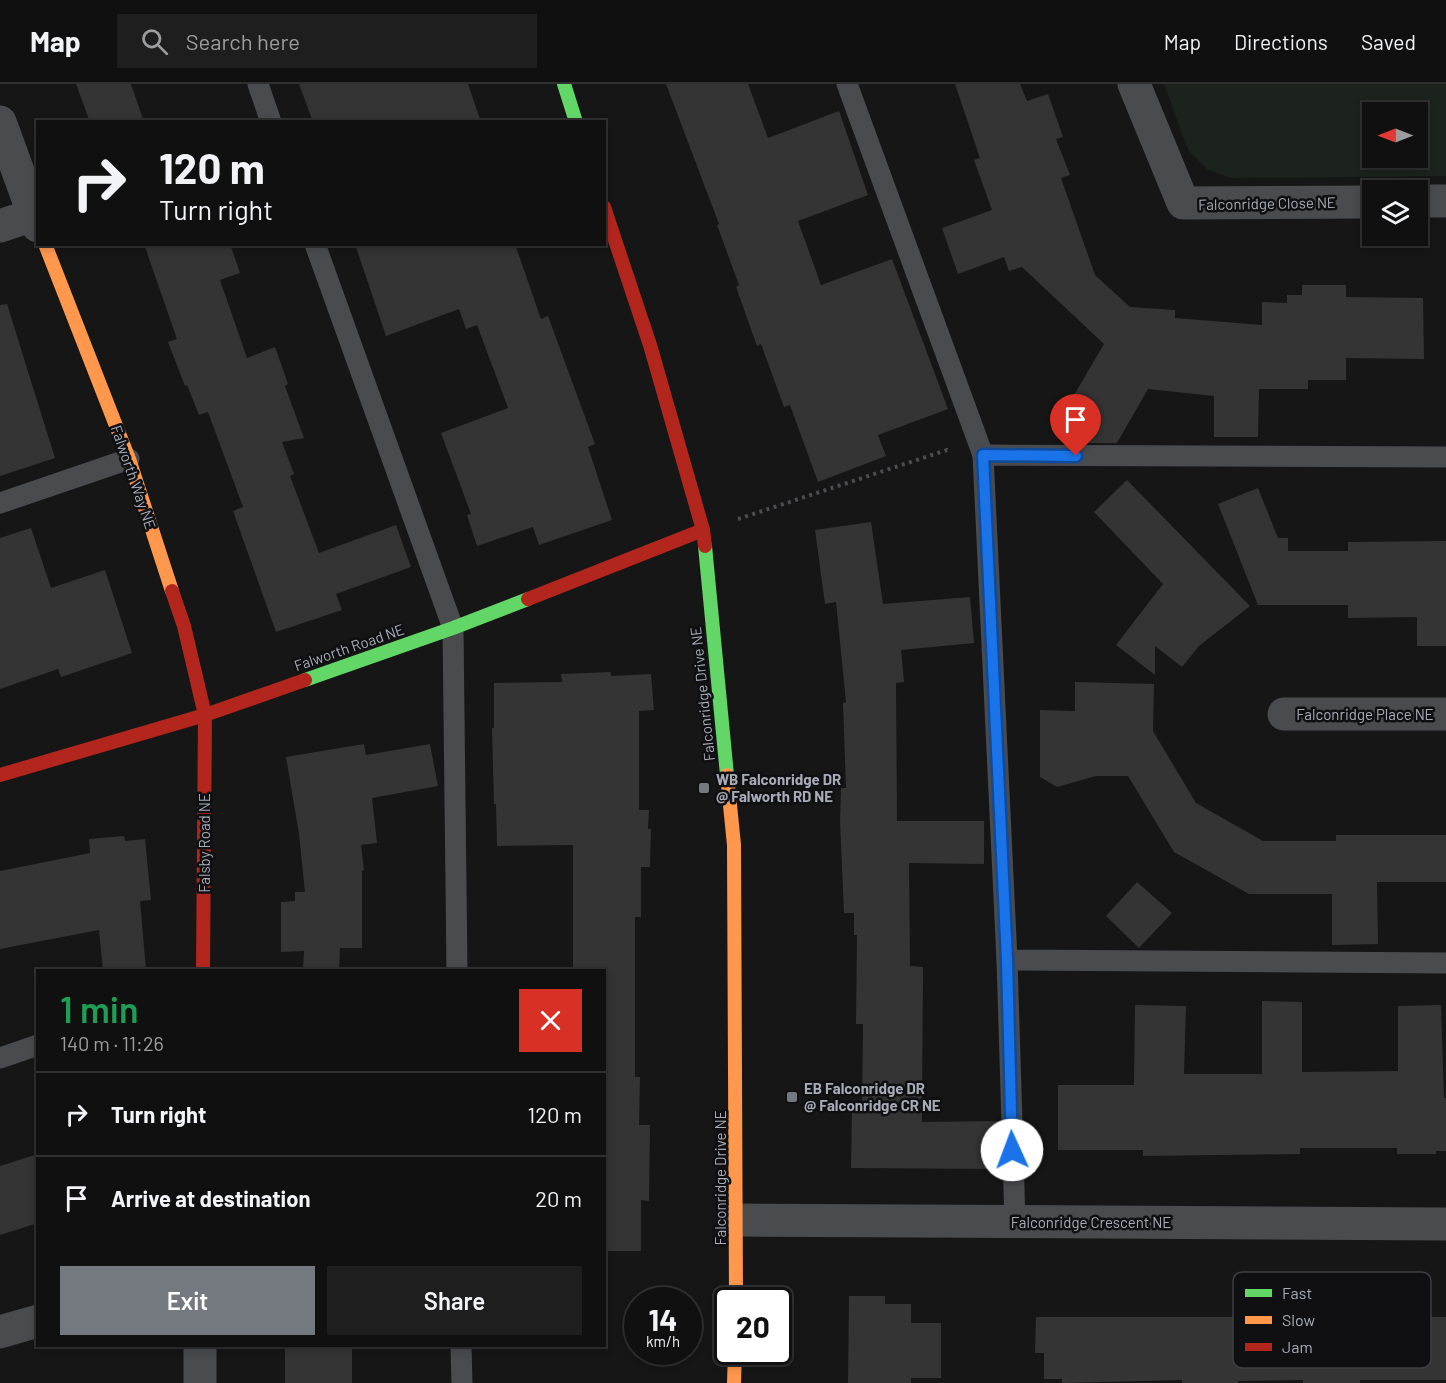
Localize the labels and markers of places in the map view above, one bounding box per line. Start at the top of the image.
pin [1050,394,1101,456]
place label: WB Falconridge DR @ Falworth RD NE [716,770,841,805]
marker: WB Falconridge DR @ Falworth RD NE [697,781,711,795]
place label: EB Falconridge DR @ Falconridge CR NE [804,1079,941,1114]
marker: EB Falconridge DR @ Falconridge CR NE [785,1090,799,1104]

